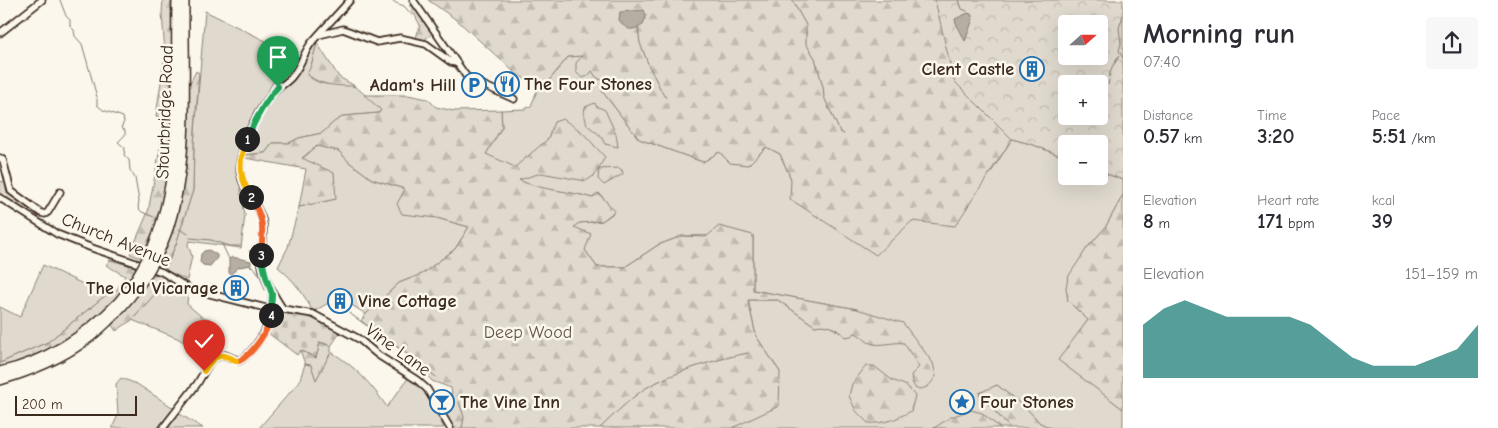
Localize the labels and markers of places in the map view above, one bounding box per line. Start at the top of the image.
pin [257,36,299,87]
building icon: Clent Castle [1019,56,1045,82]
place label: Clent Castle [921,59,1014,80]
restaurant icon: The Four Stones [494,71,520,97]
parking icon: Adam's Hill [461,72,487,98]
place label: The Four Stones [524,74,652,95]
place label: Adam's Hill [370,75,456,96]
pin: 1 [234,126,260,152]
pin: 2 [238,184,264,210]
pin: 3 [248,242,274,268]
building icon: The Old Vicarage [223,275,249,301]
place label: The Old Vicarage [86,278,218,299]
building icon: Vine Cottage [327,288,353,314]
place label: Vine Cottage [358,291,457,312]
pin: 4 [258,302,284,328]
pin [183,320,225,371]
bar icon: The Vine Inn [429,389,455,415]
place icon: Four Stones [949,389,975,415]
place label: The Vine Inn [460,392,560,413]
place label: Four Stones [980,392,1074,413]

